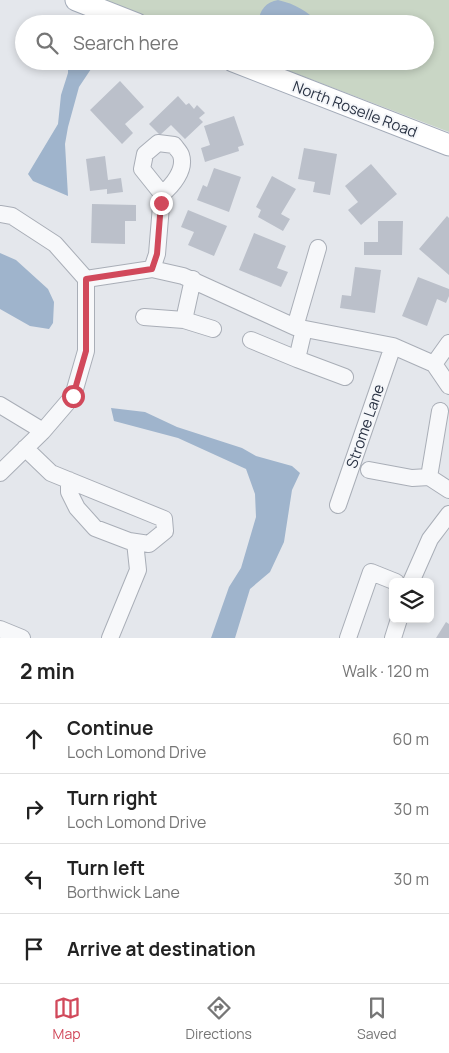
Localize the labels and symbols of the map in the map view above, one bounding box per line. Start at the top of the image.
street label: North Roselle Road [290,76,420,142]
route end [150,192,173,215]
street label: Strome Lane [341,381,389,471]
route start [62,385,85,408]

